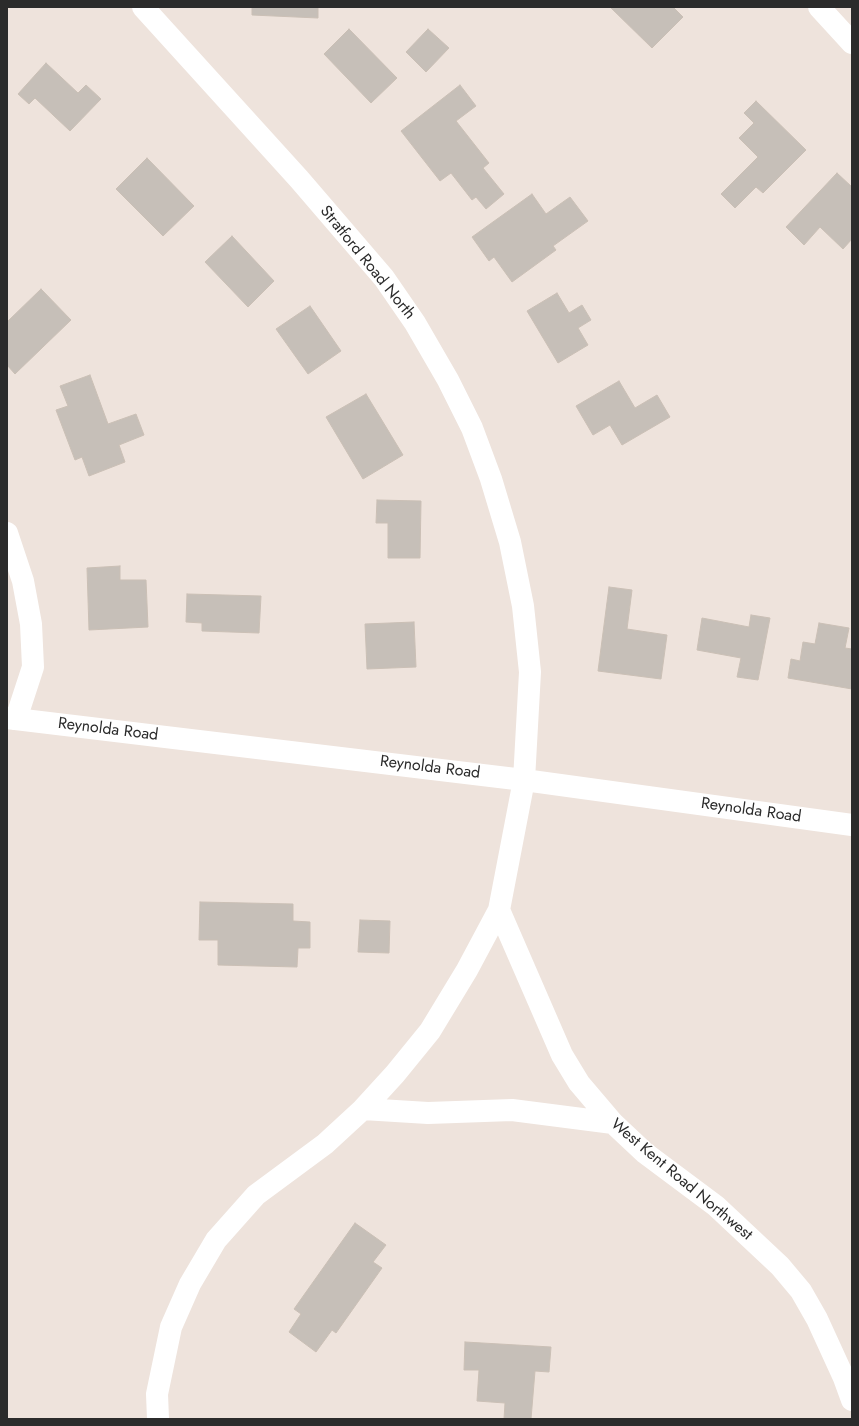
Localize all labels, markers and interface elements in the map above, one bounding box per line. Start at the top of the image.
street label: Stratford Road North [315,202,419,324]
street label: Reynolda Road [57,714,159,746]
street label: Reynolda Road [379,752,481,784]
street label: Reynolda Road [700,794,802,828]
street label: West Kent Road Northwest [606,1115,756,1245]

